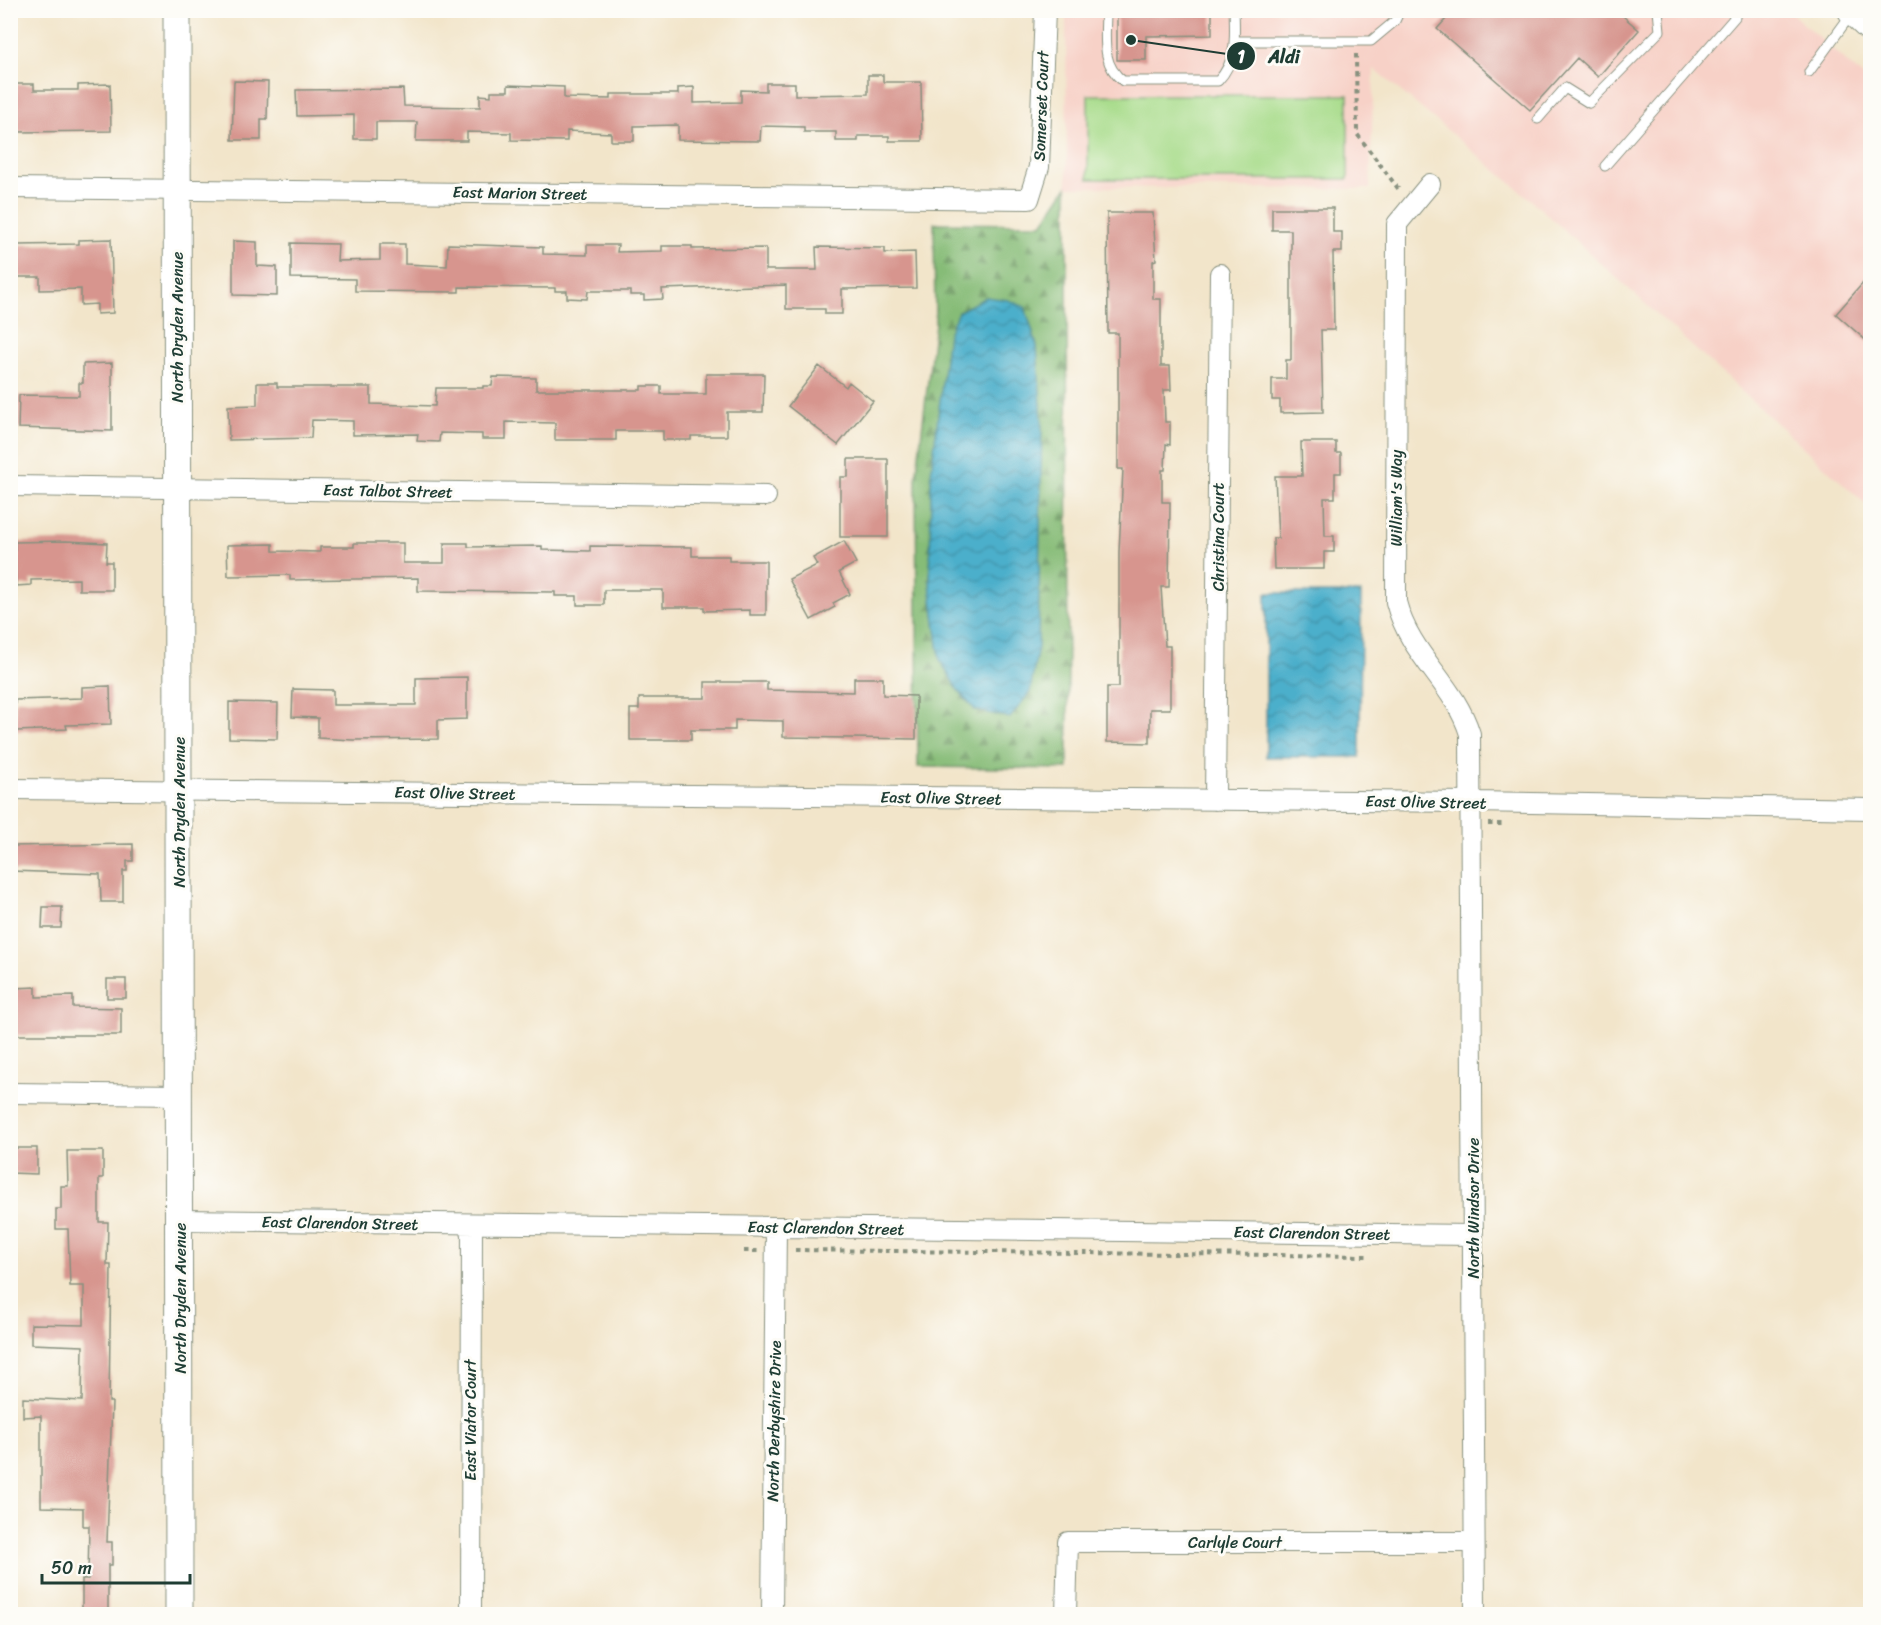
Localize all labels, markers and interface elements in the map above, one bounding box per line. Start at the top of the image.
callout: Aldi [1226,38,1312,74]
text: 1 [1237,41,1245,73]
text: Aldi [1267,41,1301,73]
street label: Somerset Court [1025,50,1057,162]
street label: East Marion Street [452,177,588,209]
street label: North Dryden Avenue [163,252,192,402]
street label: William's Way [1382,449,1411,546]
street label: East Talbot Street [323,475,453,507]
street label: Christina Court [1204,483,1233,591]
street label: North Dryden Avenue [165,737,194,887]
street label: East Olive Street [394,777,516,809]
street label: East Olive Street [880,782,1002,814]
street label: East Olive Street [1365,786,1487,818]
street label: North Windsor Drive [1459,1138,1488,1278]
street label: East Clarendon Street [261,1207,419,1239]
street label: East Clarendon Street [747,1212,905,1244]
street label: East Clarendon Street [1233,1217,1391,1249]
street label: North Dryden Avenue [166,1223,195,1373]
street label: North Derbyshire Drive [758,1340,790,1502]
street label: East Viator Court [456,1359,485,1481]
street label: Carlyle Court [1188,1528,1282,1557]
scale bar [42,1547,190,1585]
text: 50 m [51,1552,92,1584]

